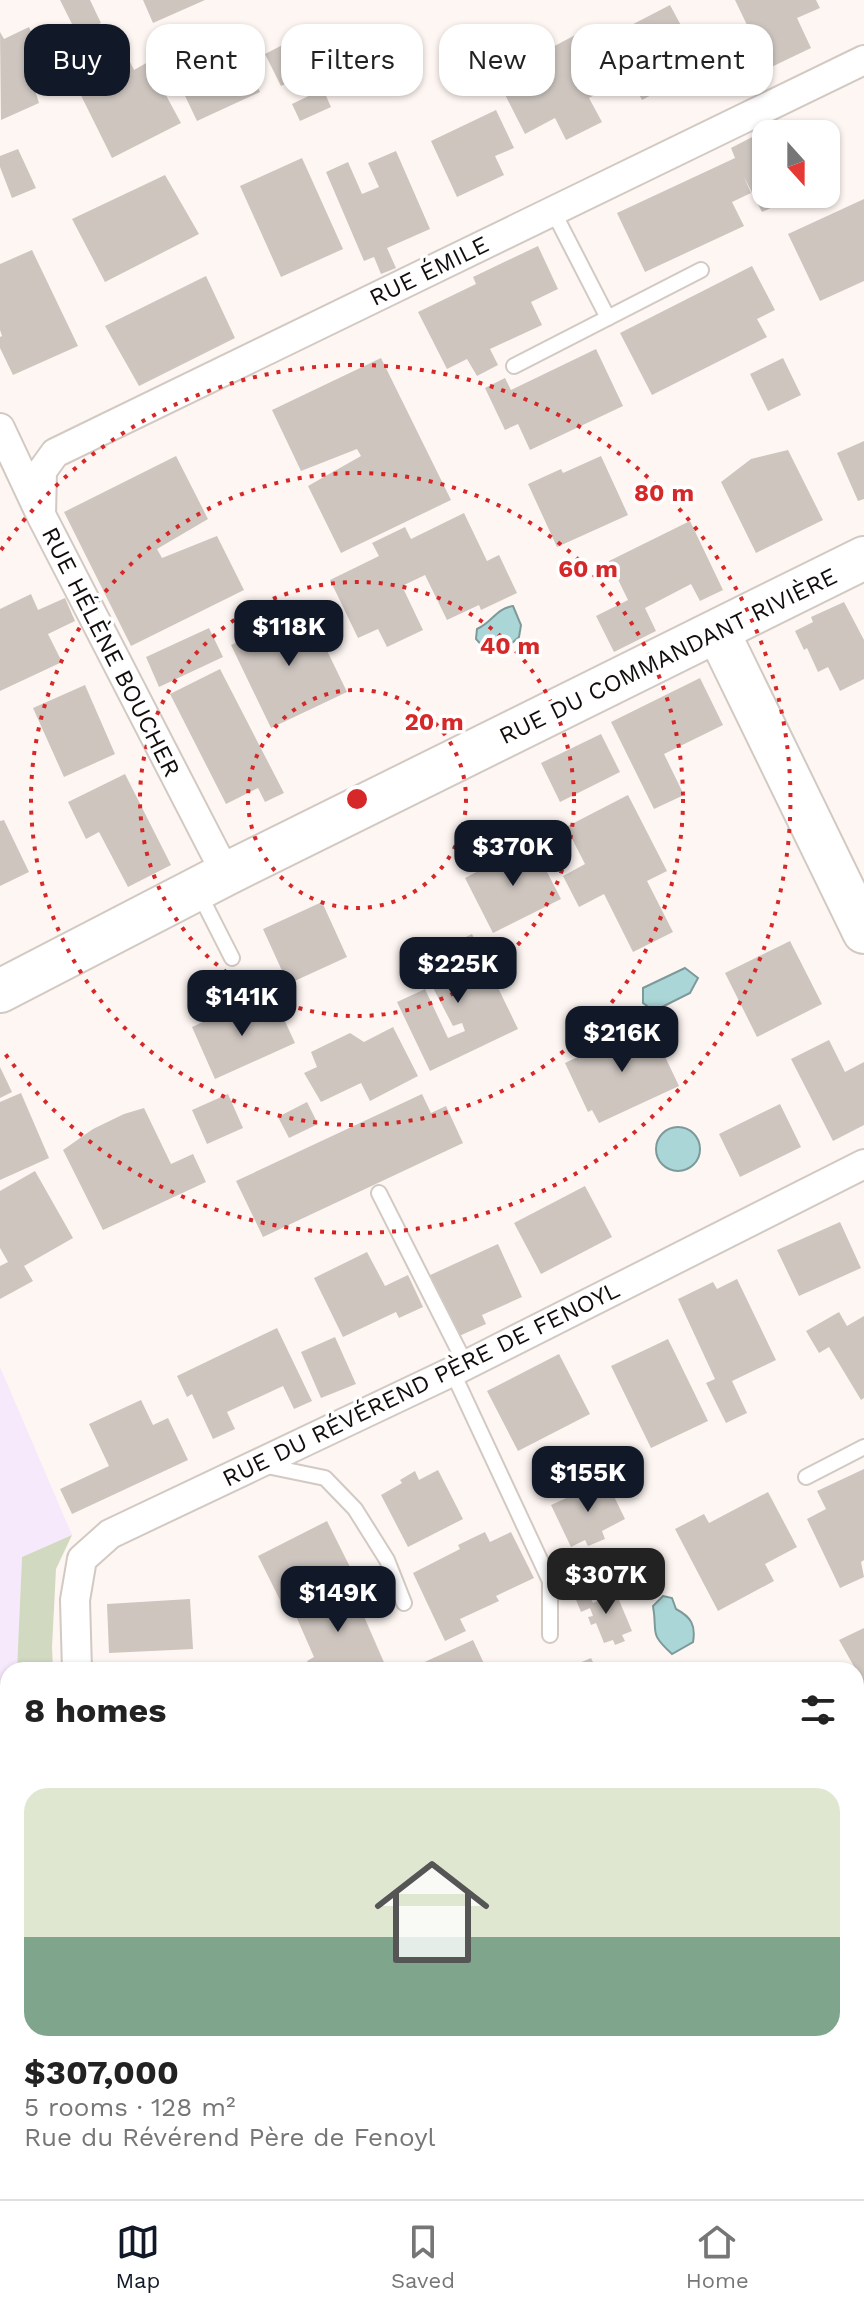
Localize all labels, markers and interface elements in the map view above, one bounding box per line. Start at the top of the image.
chip: Buy [24,24,130,96]
chip: Rent [146,24,265,96]
chip: Filters [281,24,423,96]
chip: New [439,24,555,96]
chip: Apartment [571,24,773,96]
north arrow [752,120,840,208]
map controls [752,120,840,208]
street label: RUE ÉMILE [365,230,493,312]
text: 80 m [634,479,694,507]
street label: RUE HÉLÈNE BOUCHER [36,523,186,781]
text: 60 m [558,555,618,583]
street label: RUE DU COMMANDANT RIVIÈRE [495,562,841,750]
pin: $118K [233,600,345,668]
text: $118K [252,611,326,641]
text: 40 m [480,632,540,660]
text: 20 m [404,708,464,736]
centre of rings [343,785,371,813]
pin: $370K [457,820,569,888]
text: $370K [472,831,554,861]
pin: $225K [402,937,514,1005]
text: $225K [418,948,498,978]
pin: $141K [186,970,298,1038]
text: $141K [205,981,279,1011]
pin: $216K [566,1006,678,1074]
text: $216K [583,1017,661,1047]
street label: RUE DU RÉVÉREND PÈRE DE FENOYL [218,1275,624,1493]
pin: $155K [532,1446,644,1514]
text: $155K [550,1457,626,1487]
pin: $307K [550,1548,662,1616]
text: $307K [565,1559,647,1589]
pin: $149K [282,1566,394,1634]
text: $149K [299,1577,377,1607]
icon: filters [796,1688,840,1732]
text: 8 homes [24,1690,166,1730]
icon: home [360,1840,504,1984]
text: $307,000 [24,2052,179,2092]
text: 5 rooms · 128 m² [24,2092,235,2122]
text: Rue du Révérend Père de Fenoyl [24,2122,436,2152]
tab: Map [115,2220,160,2293]
tab: Saved [391,2220,455,2293]
tab: Home [686,2220,749,2293]

